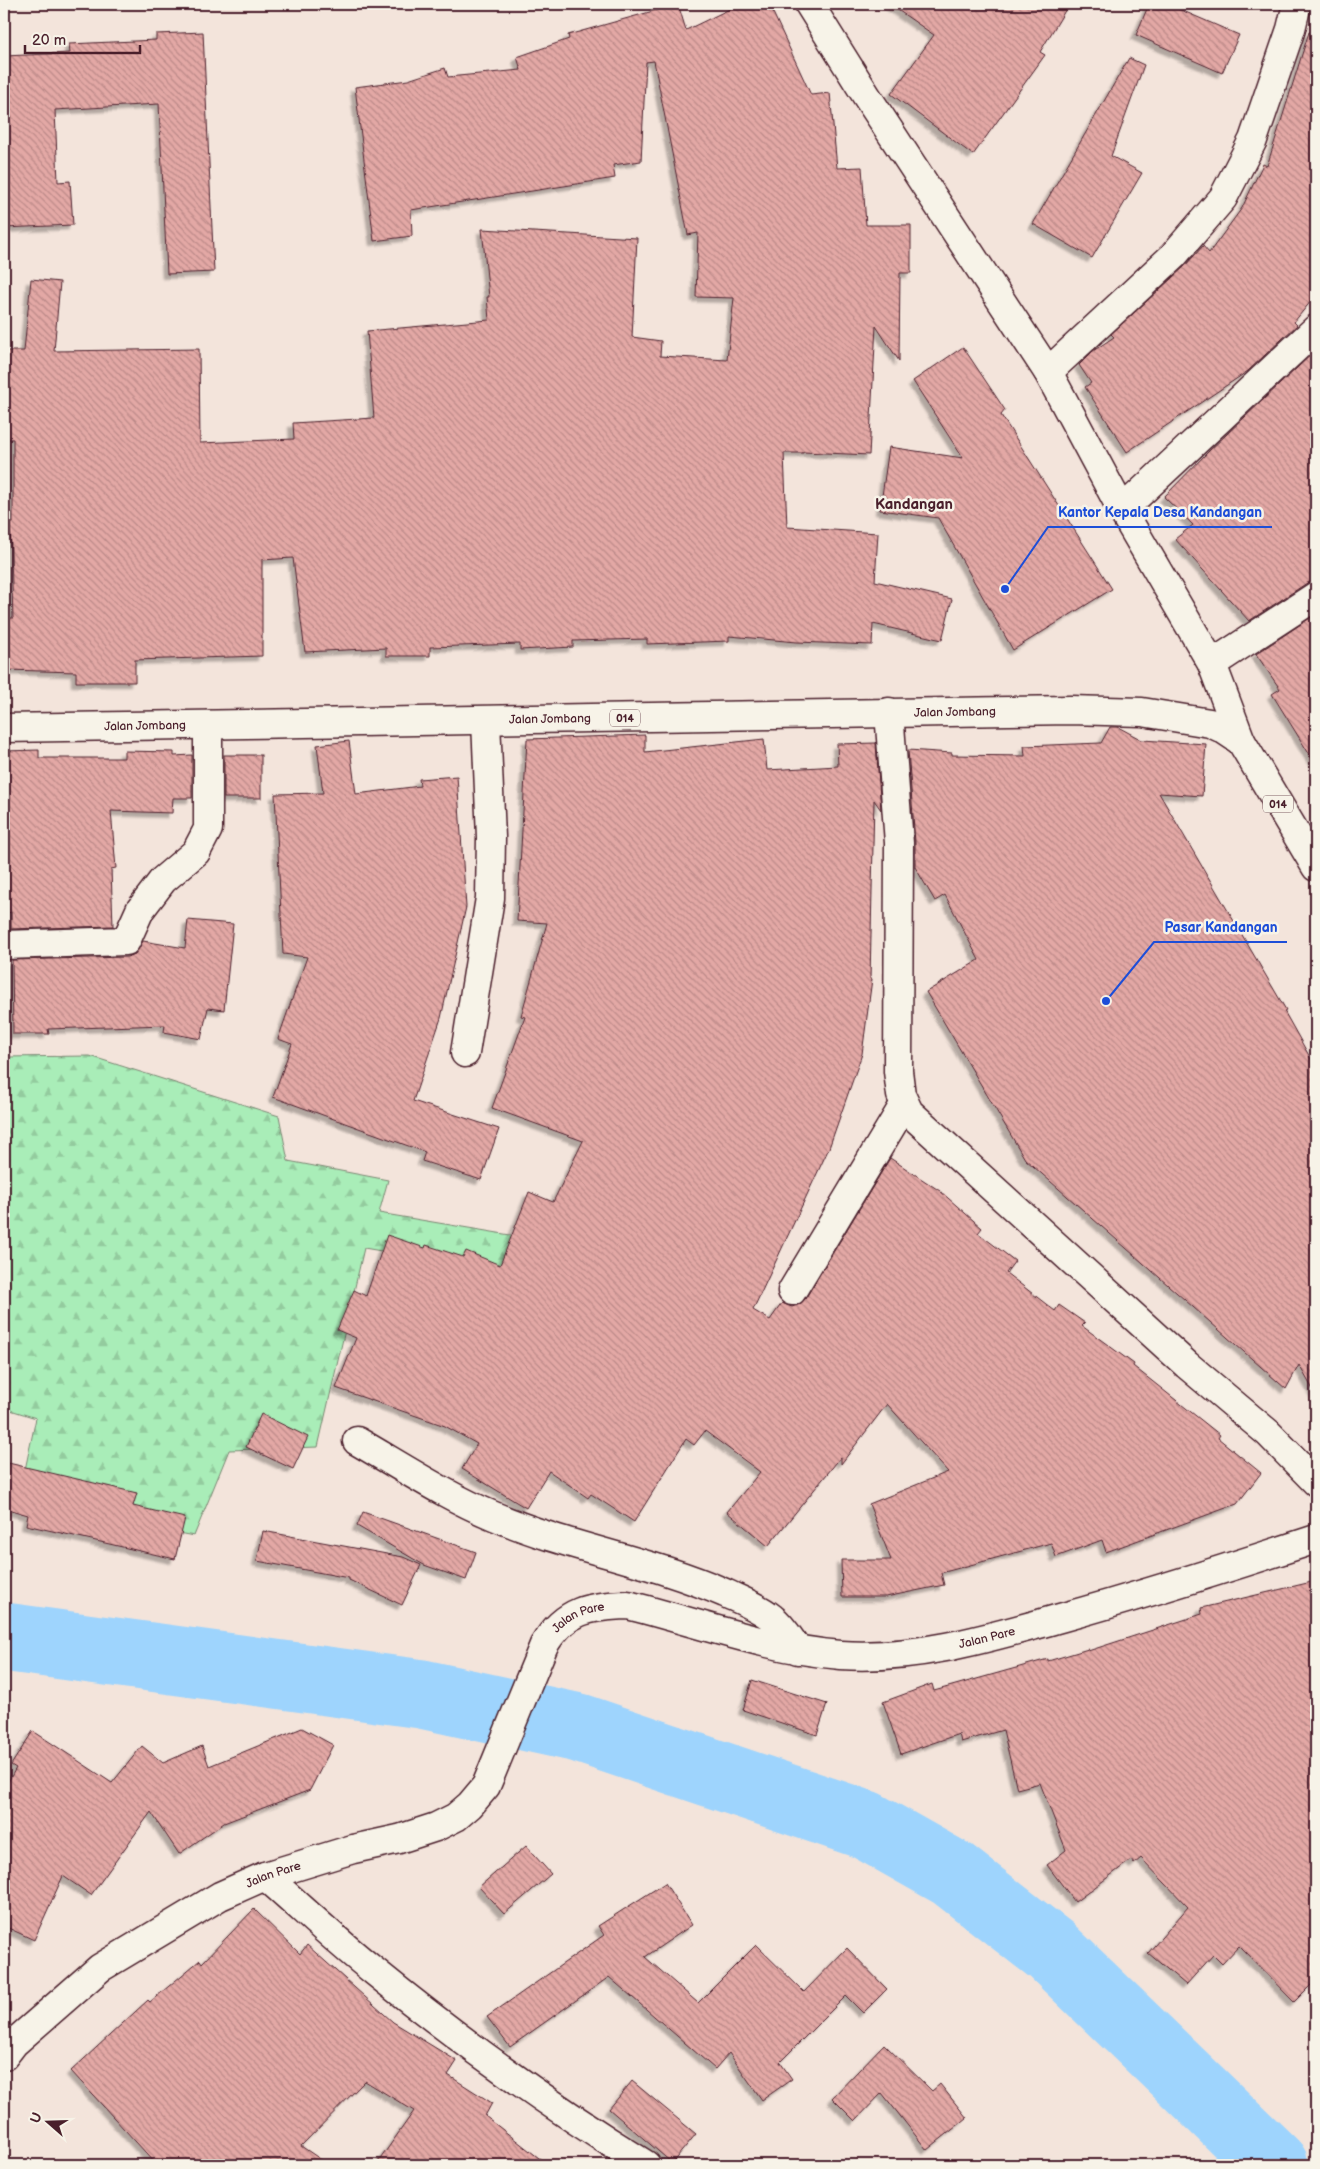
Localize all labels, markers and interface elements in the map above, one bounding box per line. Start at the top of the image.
scale bar [25,22,140,54]
text: 20 m [32,31,66,50]
district label: Kandangan [875,495,953,514]
callout: Kantor Kepala Desa Kandangan [1048,498,1272,527]
text: Kantor Kepala Desa Kandangan [1058,504,1262,521]
street label: Jalan Jombang [914,704,996,721]
road number: 014 [610,710,640,726]
street label: Jalan Jombang [509,711,591,727]
street label: Jalan Jombang [104,718,186,734]
road number: 014 [1263,796,1293,812]
callout: Pasar Kandangan [1154,913,1287,942]
text: Pasar Kandangan [1164,919,1278,936]
street label: Jalan Pare [549,1599,605,1636]
street label: Jalan Pare [958,1624,1017,1652]
street label: Jalan Pare [244,1858,303,1892]
north arrow [22,2096,72,2146]
text: U [27,2110,46,2125]

